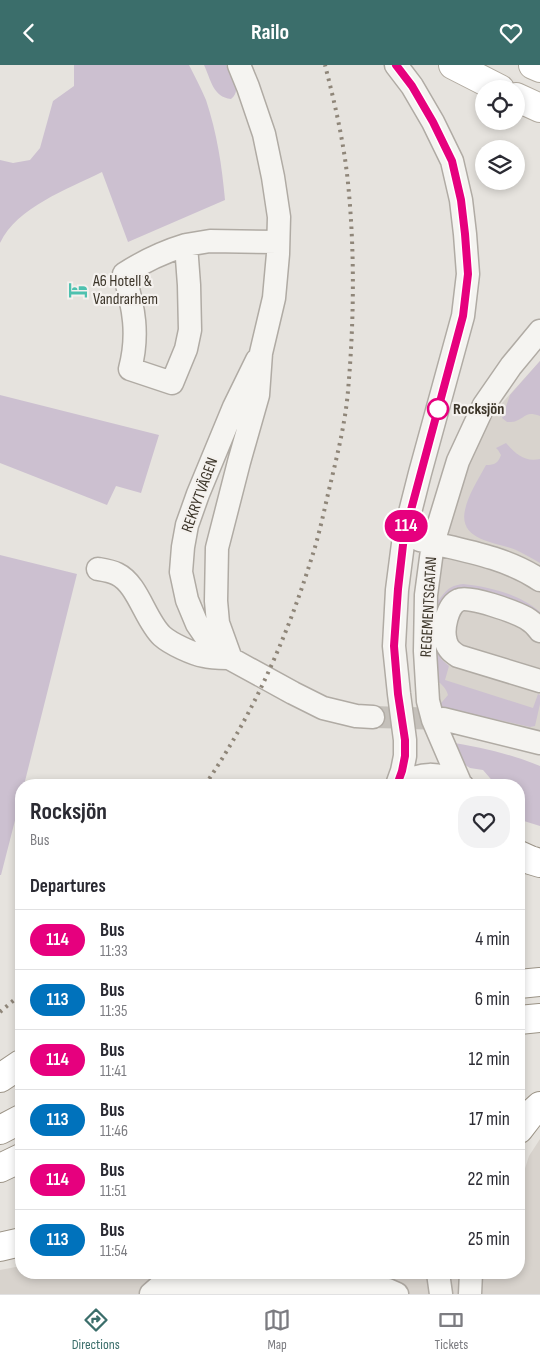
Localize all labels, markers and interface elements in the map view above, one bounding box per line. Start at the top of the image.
icon: back [15,19,43,47]
text: Railo [251,19,289,46]
icon: heart [497,19,525,47]
map controls [475,80,525,190]
button: locate [475,80,525,130]
button: layers [475,140,525,190]
place label: A6 Hotell & Vandrarhem [92,272,158,309]
hotel icon: A6 Hotell & Vandrarhem [67,279,89,301]
marker: Rocksjön [427,398,449,420]
place label: Rocksjön [453,400,504,419]
street label: REKRYTVÄGEN [178,455,222,535]
line badge: 114 [377,510,435,542]
text: 114 [395,515,417,536]
street label: REGEMENTSGATAN [417,556,441,658]
button: heart [458,796,510,848]
text: Rocksjön [30,797,107,826]
text: Bus [30,831,50,850]
text: Departures [30,875,106,898]
text: Bus [100,919,125,942]
text: 4 min [475,928,510,951]
text: 114 [46,929,69,950]
text: 11:33 [100,942,128,961]
text: Bus [100,979,125,1002]
text: 6 min [475,988,510,1011]
text: 113 [46,989,69,1010]
text: 11:35 [100,1002,127,1021]
text: Bus [100,1039,125,1062]
text: 12 min [468,1048,510,1071]
text: 114 [46,1049,69,1070]
text: 11:41 [100,1062,127,1081]
text: Bus [100,1099,125,1122]
text: 17 min [469,1108,510,1131]
text: 113 [46,1109,69,1130]
text: 11:46 [100,1122,128,1141]
text: Bus [100,1159,125,1182]
text: 22 min [467,1168,510,1191]
text: 114 [46,1169,69,1190]
text: 11:51 [100,1182,126,1201]
text: Bus [100,1219,125,1242]
text: 25 min [468,1228,510,1251]
text: 113 [46,1229,69,1250]
text: 11:54 [100,1242,127,1261]
tab: Directions [72,1306,120,1353]
tab: Map [263,1306,291,1353]
tab: Tickets [435,1306,468,1353]

